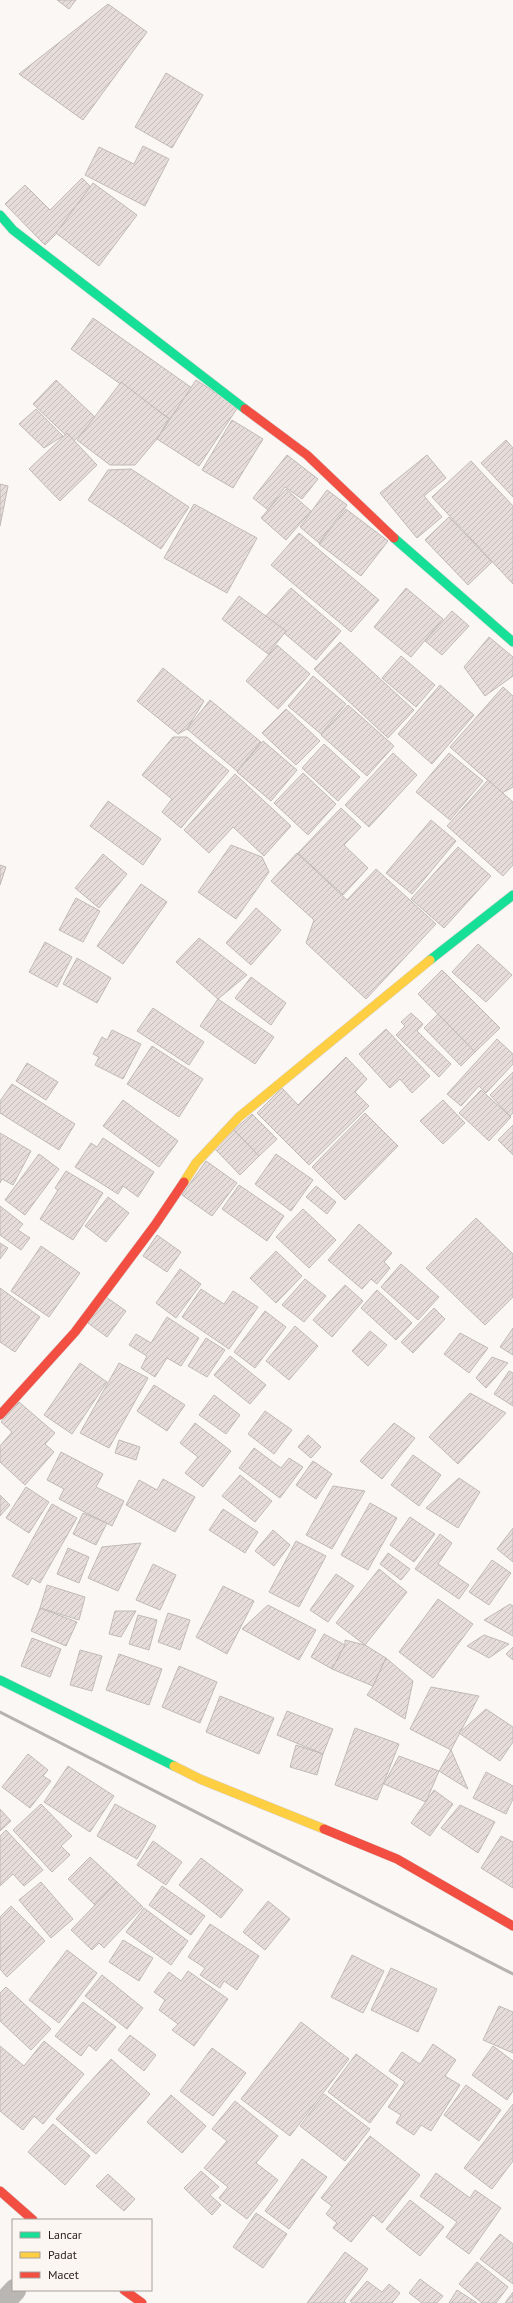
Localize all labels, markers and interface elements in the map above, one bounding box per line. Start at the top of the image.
legend [12,2219,152,2291]
text: Lancar [48,2227,82,2242]
text: Padat [48,2247,77,2262]
text: Macet [48,2267,79,2282]

